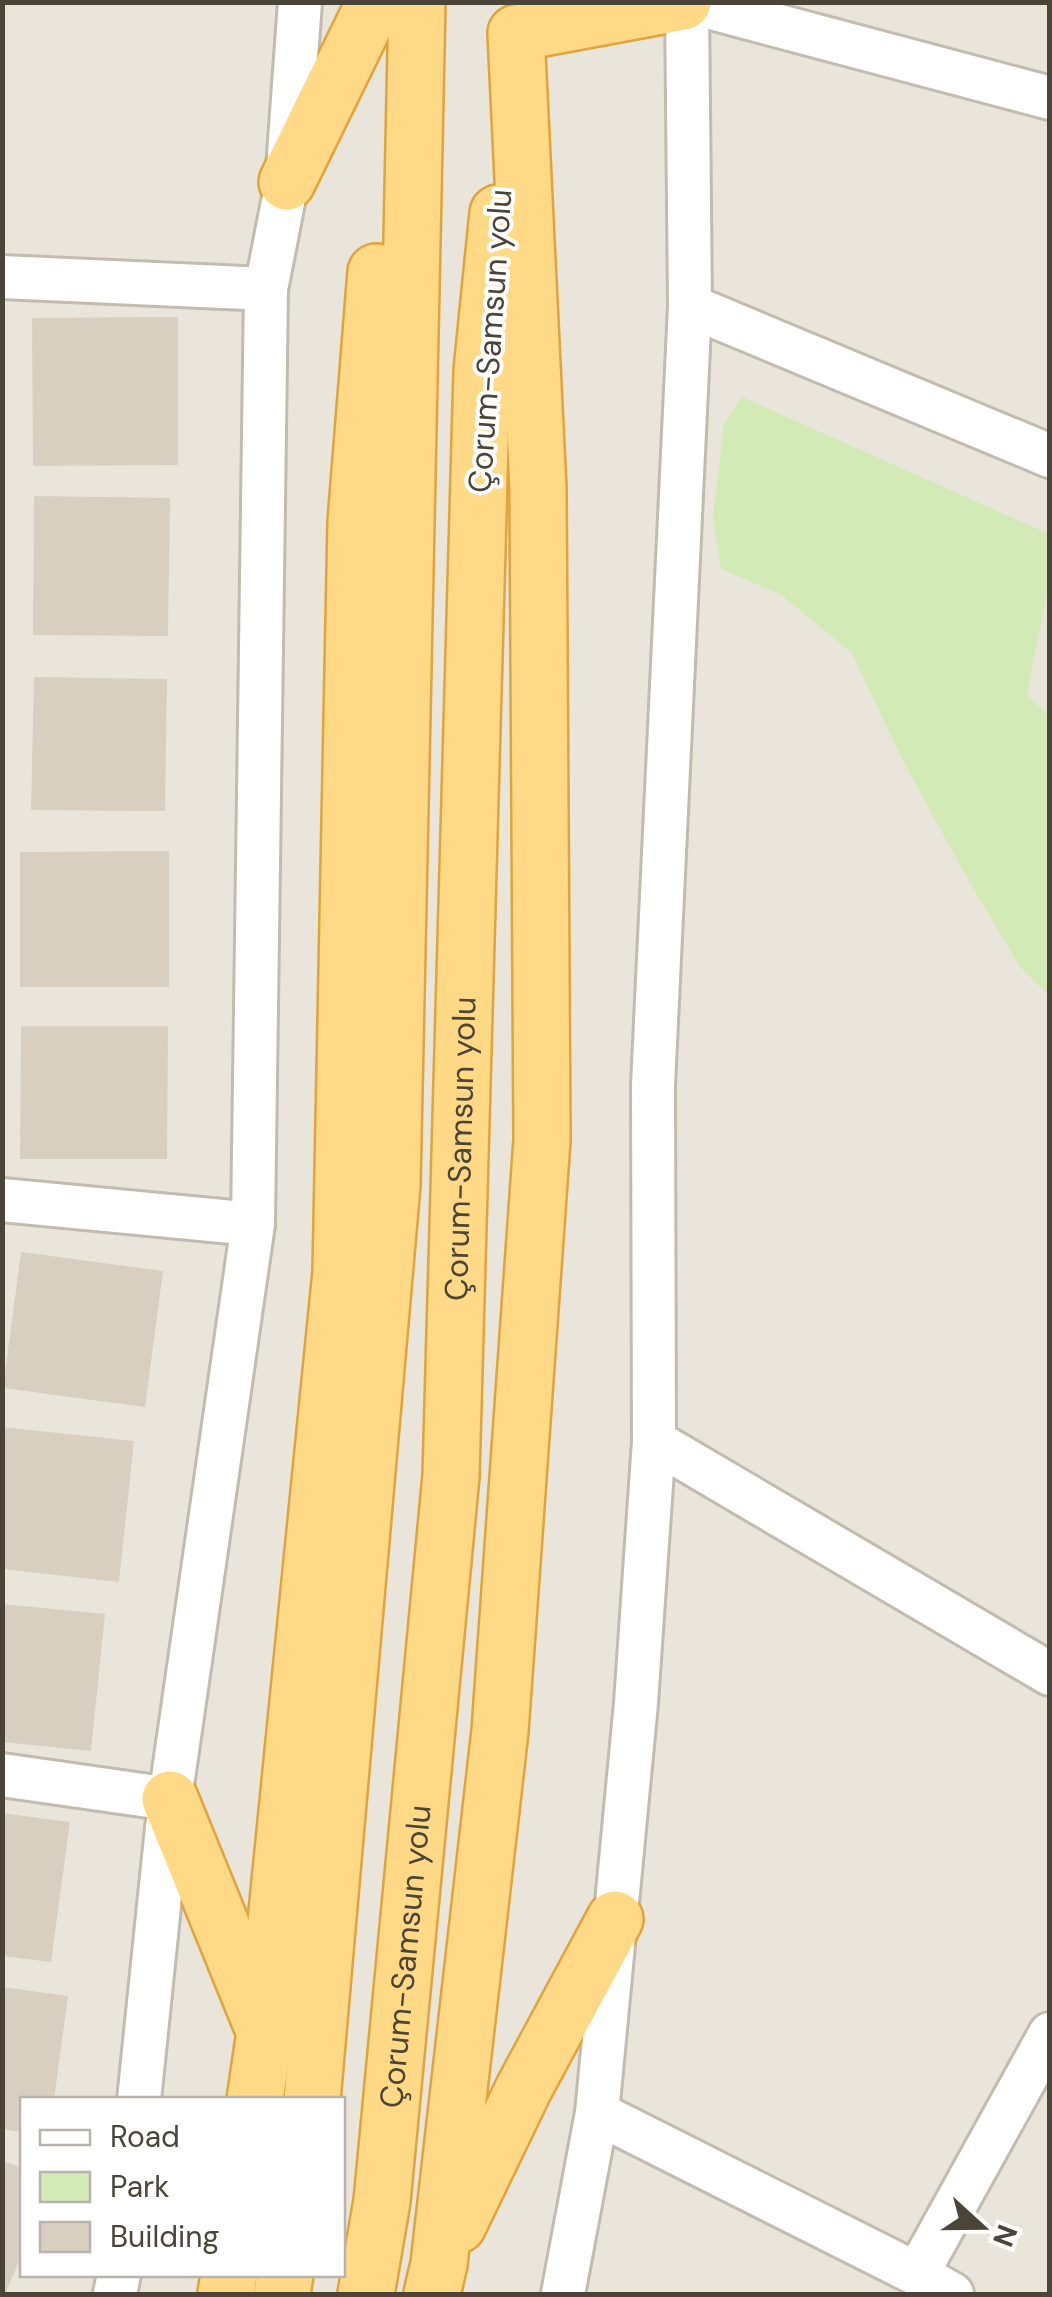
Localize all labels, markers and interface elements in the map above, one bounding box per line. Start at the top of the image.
street label: Çorum-Samsun yolu [458,188,522,494]
street label: Çorum-Samsun yolu [435,996,485,1302]
street label: Çorum-Samsun yolu [370,1803,441,2110]
legend [20,2097,345,2277]
text: Road [110,2117,180,2156]
text: Park [110,2167,169,2206]
north arrow [932,2177,1032,2277]
text: Building [110,2217,219,2256]
text: N [984,2220,1026,2252]

